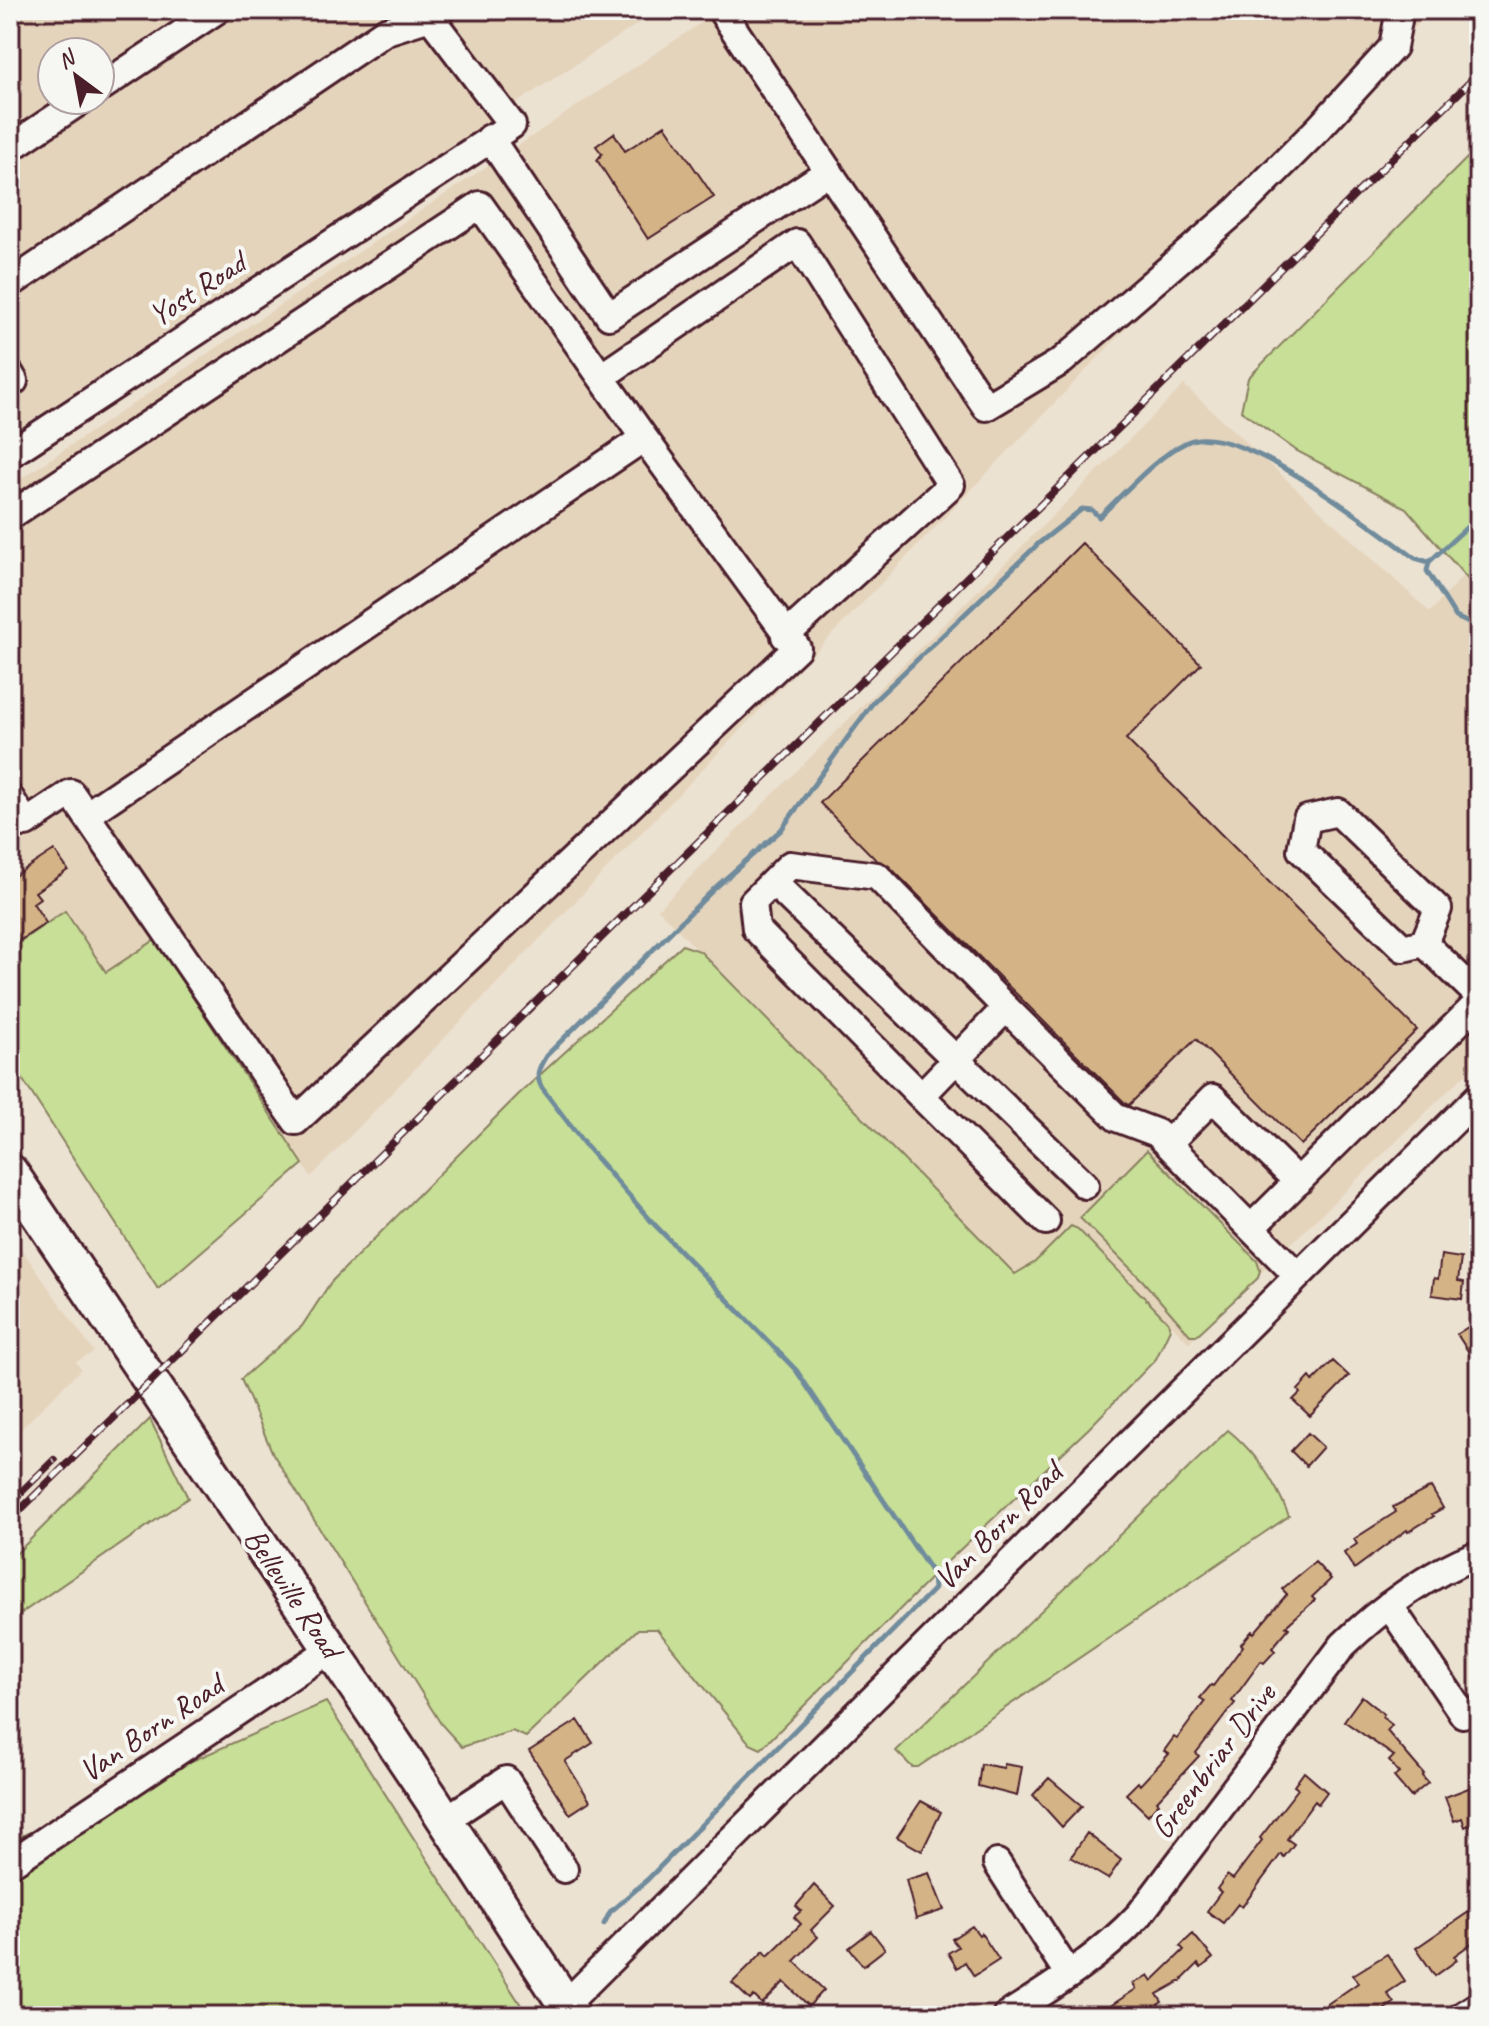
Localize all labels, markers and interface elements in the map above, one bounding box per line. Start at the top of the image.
north arrow [36,36,116,116]
text: N [53,43,82,75]
street label: Yost Road [141,240,257,336]
street label: Van Born Road [925,1450,1074,1599]
street label: Belleville Road [235,1520,354,1669]
street label: Van Born Road [71,1662,235,1791]
street label: Greenbriar Drive [1141,1673,1286,1847]

